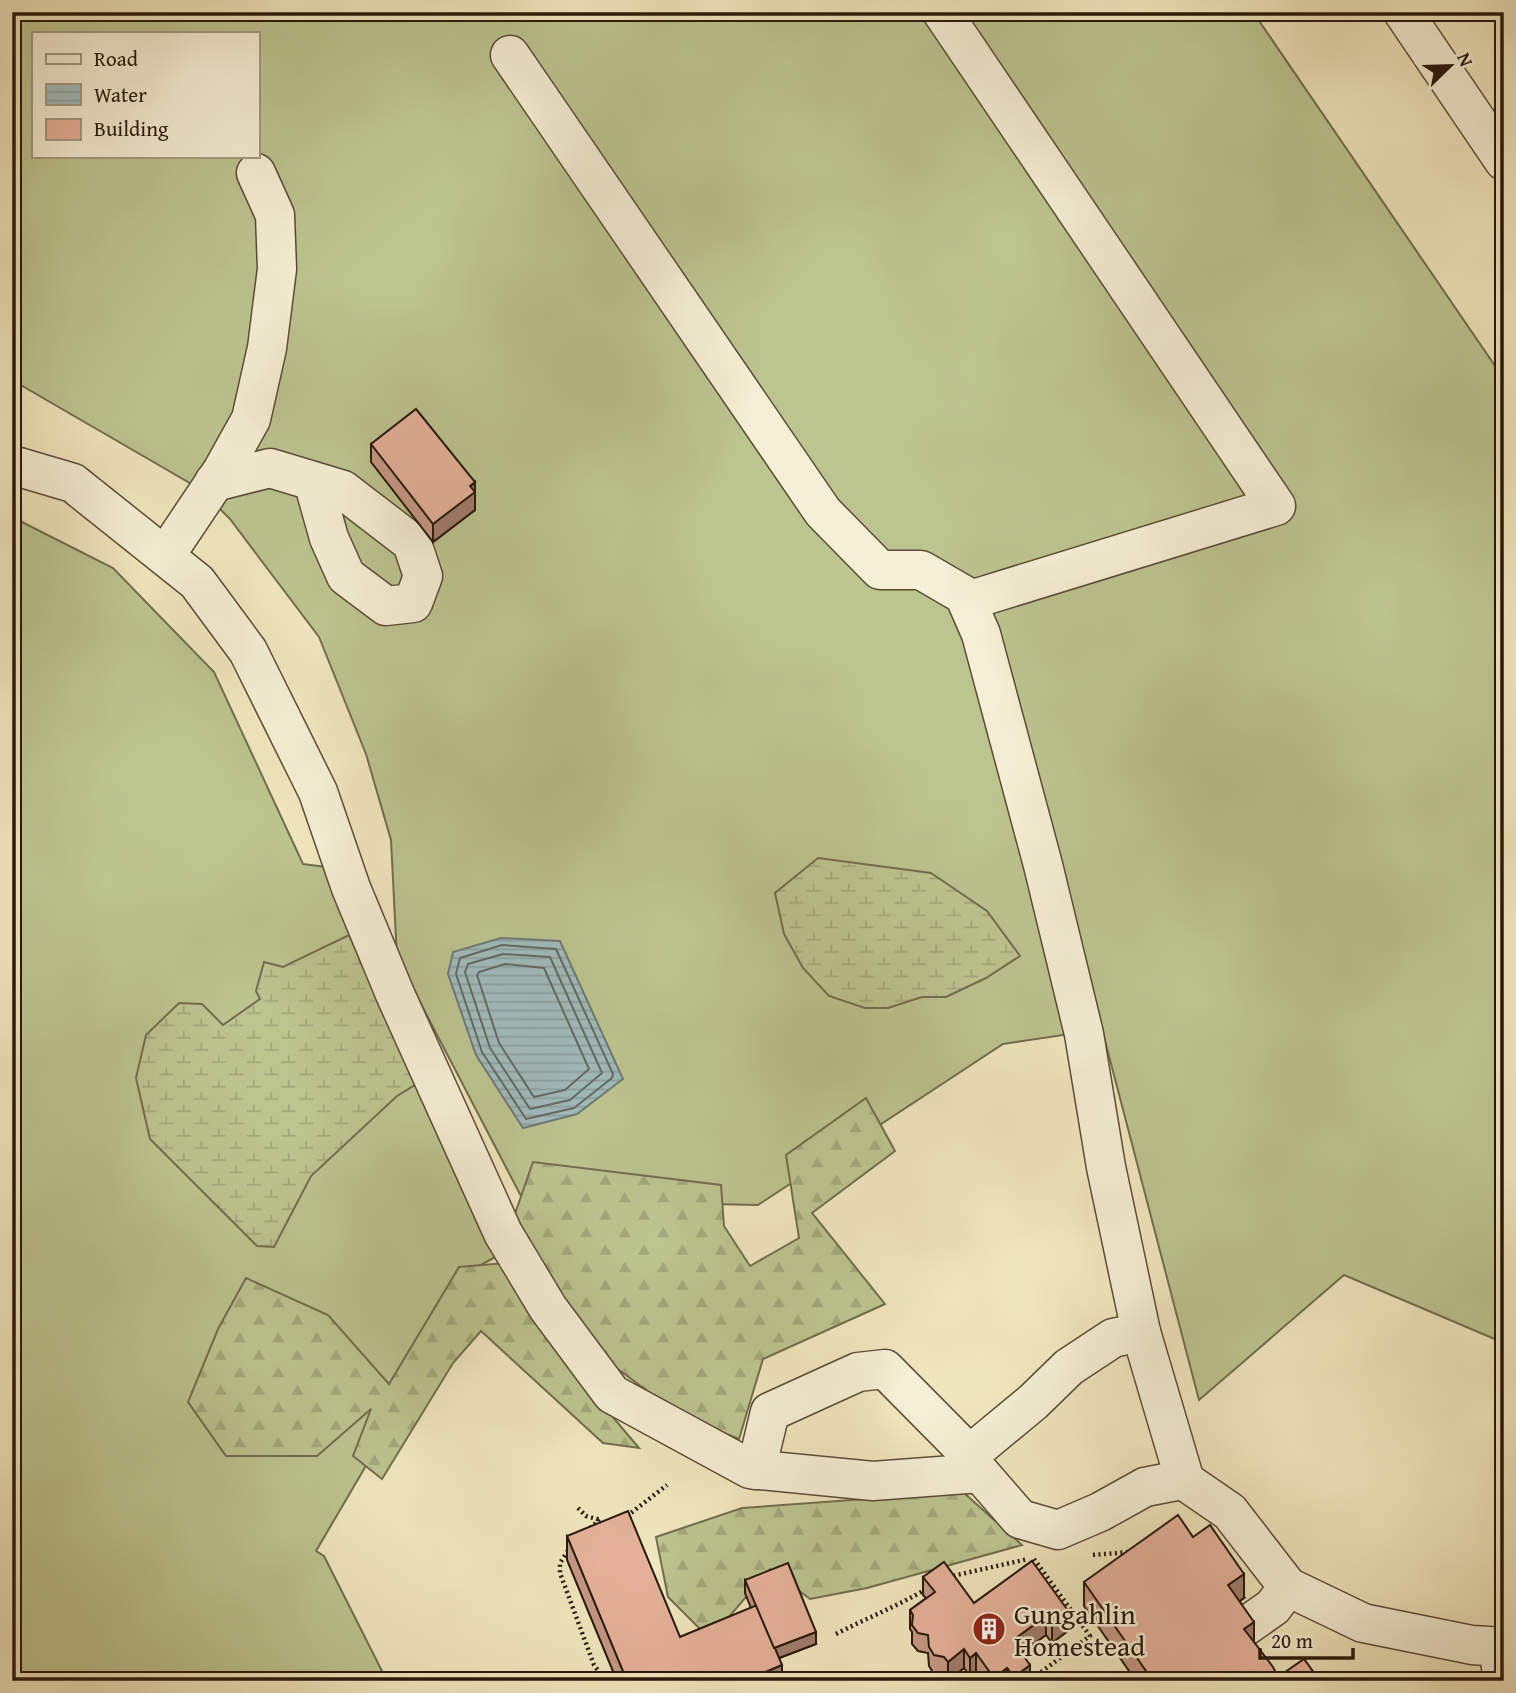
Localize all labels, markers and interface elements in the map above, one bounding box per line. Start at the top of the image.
legend [32,32,259,158]
north arrow [1414,32,1484,102]
text: Road [94,43,139,74]
text: N [1450,48,1481,71]
text: Water [94,79,147,110]
text: Building [94,113,169,144]
place label: Gungahlin Homestead [1014,1593,1145,1666]
building icon: Gungahlin Homestead [970,1610,1008,1648]
scale bar [1260,1616,1353,1660]
text: 20 m [1271,1625,1313,1656]

